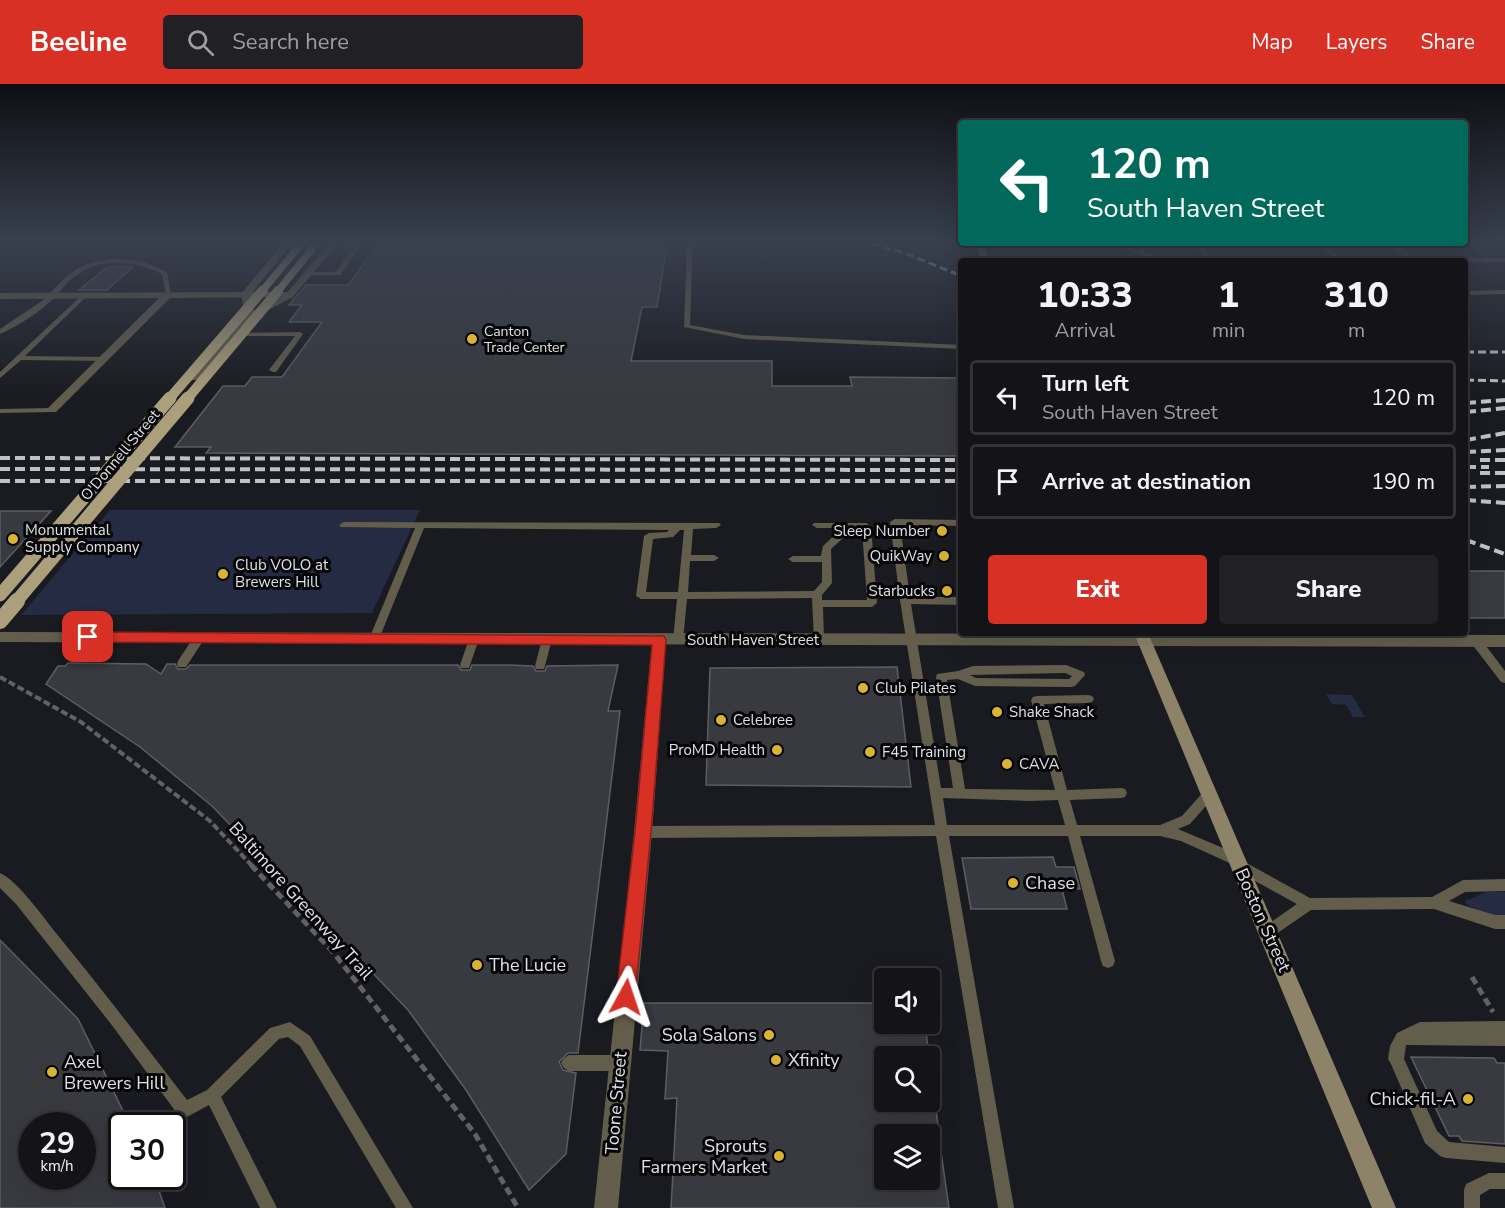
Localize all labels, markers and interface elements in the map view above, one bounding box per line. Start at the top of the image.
search box [163,15,583,69]
text: Beeline [30,23,127,61]
icon: search [184,26,217,59]
text: Search here [232,27,349,57]
text: Map [1251,28,1293,56]
text: Layers [1326,28,1387,56]
text: Share [1420,28,1475,56]
text: 120 m [1087,136,1211,193]
icon: left [988,144,1066,222]
text: South Haven Street [1087,190,1324,227]
text: 10:33 [1037,271,1133,320]
text: 1 [1218,271,1239,320]
text: 310 [1324,271,1389,320]
text: Arrival [1055,317,1115,344]
text: min [1212,317,1245,344]
text: m [1348,317,1365,344]
place label: Canton Trade Center [484,322,565,357]
marker: Canton Trade Center [465,332,479,346]
text: Turn left [1042,369,1129,399]
icon: left [991,381,1024,414]
text: 120 m [1371,383,1435,413]
text: South Haven Street [1042,399,1218,426]
street label: O'Donnell Street [76,405,164,505]
icon: arrive [991,465,1024,498]
text: Arrive at destination [1042,467,1251,497]
text: 190 m [1371,467,1435,497]
place label: Monumental Supply Company [25,520,140,557]
place label: Sleep Number [833,521,931,541]
marker: Sleep Number [935,524,949,538]
marker: Monumental Supply Company [6,532,20,546]
place label: QuikWay [870,546,932,566]
marker: QuikWay [937,549,951,563]
place label: Club VOLO at Brewers Hill [235,555,329,592]
button: Exit [988,555,1207,624]
button: Share [1219,555,1438,624]
marker: Club VOLO at Brewers Hill [216,567,230,581]
place label: Starbucks [869,581,935,601]
marker: Starbucks [940,584,954,598]
pin [62,611,113,662]
icon: arrive [71,620,104,653]
street label: South Haven Street [687,630,820,650]
place label: Club Pilates [875,678,956,698]
marker: Club Pilates [856,681,870,695]
place label: Shake Shack [1009,702,1094,722]
marker: Shake Shack [990,705,1004,719]
place label: Celebree [733,710,793,730]
marker: Celebree [714,713,728,727]
place label: ProMD Health [669,740,765,760]
place label: F45 Training [882,742,966,762]
marker: ProMD Health [770,743,784,757]
marker: F45 Training [863,745,877,759]
place label: CAVA [1019,754,1059,774]
marker: CAVA [1000,757,1014,771]
street label: Baltimore Greenway Trail [223,817,379,986]
street label: Boston Street [1229,864,1297,976]
place label: Chase [1025,871,1075,895]
marker: Chase [1006,876,1020,890]
place label: The Lucie [489,953,566,977]
marker: The Lucie [470,958,484,972]
position arrow [594,965,658,1029]
map controls [874,968,940,1190]
button: sound [874,968,940,1034]
place label: Sola Salons [662,1023,757,1047]
marker: Sola Salons [762,1028,776,1042]
button: search [874,1046,940,1112]
place label: Xfinity [788,1048,840,1072]
place label: Axel Brewers Hill [64,1050,165,1095]
street label: Toone Street [600,1050,633,1155]
marker: Xfinity [769,1053,783,1067]
marker: Axel Brewers Hill [45,1065,59,1079]
place label: Chick-fil-A [1369,1087,1456,1111]
marker: Chick-fil-A [1461,1092,1475,1106]
speed limit sign: 30 [108,1112,186,1190]
text: 29 [39,1123,75,1164]
button: layers [874,1124,940,1190]
place label: Sprouts Farmers Market [641,1134,768,1179]
marker: Sprouts Farmers Market [772,1149,786,1163]
text: km/h [40,1156,74,1176]

